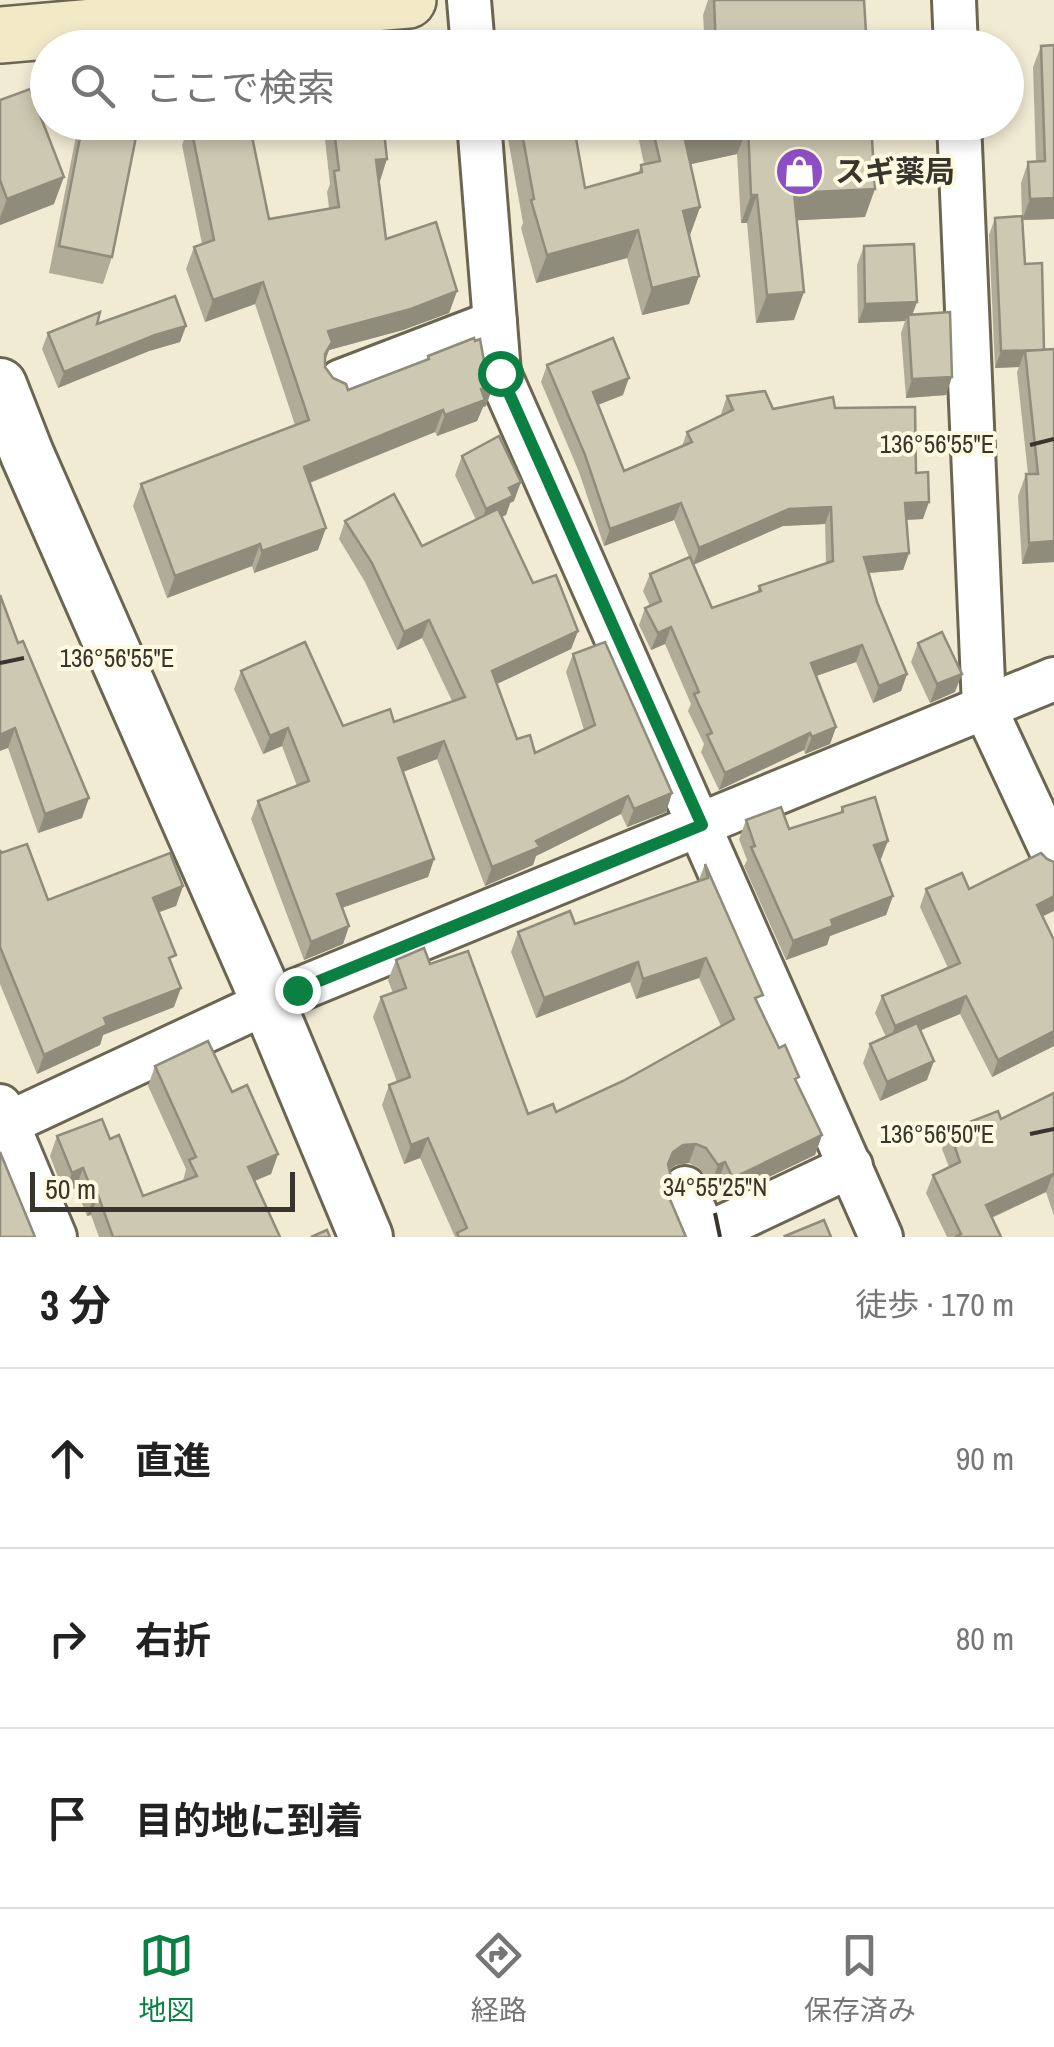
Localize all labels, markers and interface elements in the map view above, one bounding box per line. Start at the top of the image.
search box [30,30,1024,140]
icon: search [65,58,120,113]
text: ここで検索 [145,62,335,113]
shop icon: スギ薬局 [774,145,826,197]
place label: スギ薬局 [835,151,955,191]
route start [478,351,524,397]
text: 136°56'55"E [880,427,994,461]
text: 136°56'55"E [60,641,174,675]
route end [275,968,321,1014]
text: 136°56'50"E [880,1117,994,1151]
scale bar [30,1167,295,1212]
text: 50 m [45,1170,96,1208]
text: 34°55'25"N [663,1170,767,1204]
text: 3 分 [40,1277,111,1333]
text: 徒歩 · 170 m [855,1283,1014,1326]
icon: ahead [40,1431,95,1486]
text: 直進 [135,1435,211,1486]
text: 90 m [956,1437,1014,1480]
icon: right [40,1611,95,1666]
text: 右折 [135,1615,211,1666]
text: 80 m [956,1617,1014,1660]
icon: arrive [40,1791,95,1846]
text: 目的地に到着 [135,1795,363,1846]
tab: 地図 [138,1928,194,2029]
tab: 経路 [471,1928,527,2029]
tab: 保存済み [804,1928,916,2029]

